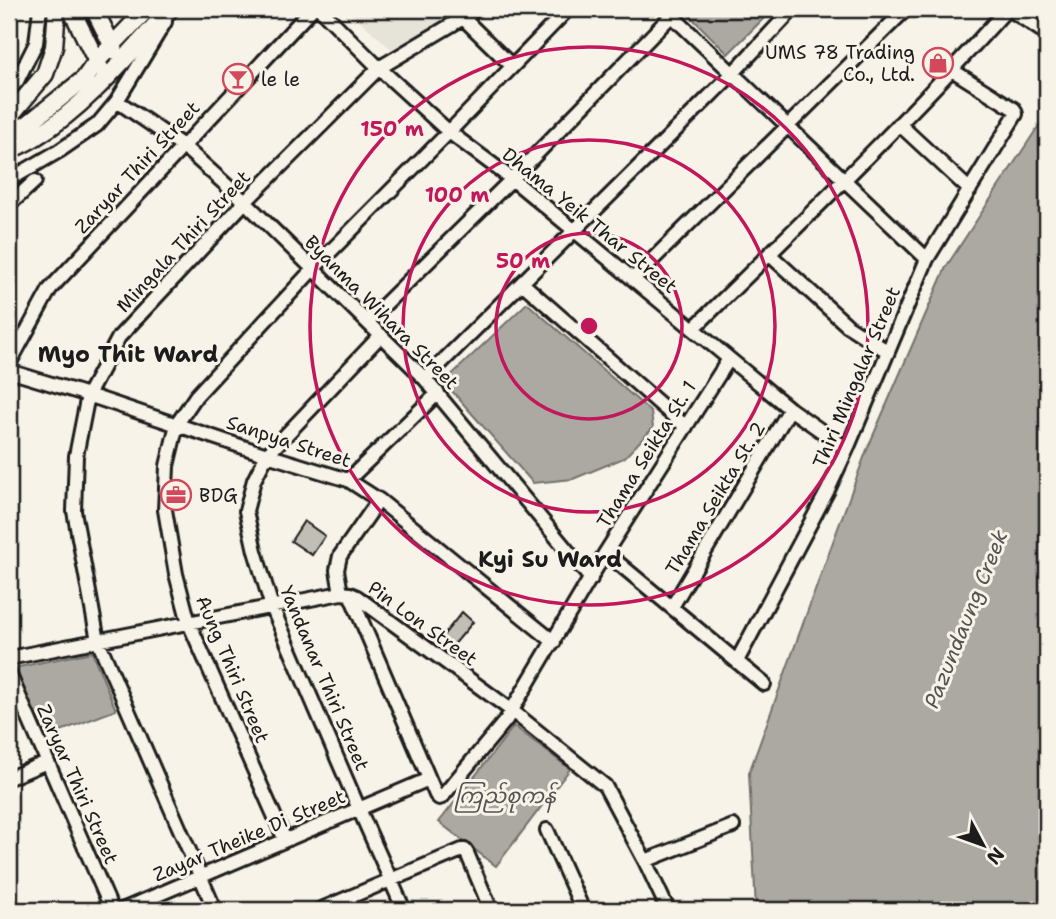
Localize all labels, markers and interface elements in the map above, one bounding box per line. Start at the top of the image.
place label: UMS 78 Trading Co., Ltd. [765,40,915,87]
shop icon: UMS 78 Trading Co., Ltd. [921,46,955,80]
bar icon: le le [221,62,255,96]
place label: le le [261,67,300,92]
street label: Zaryar Thiri Street [69,96,205,239]
text: 150 m [360,115,424,143]
street label: Dhama Yeik Thar Street [497,142,682,299]
street label: Mingala Thiri Street [111,165,256,318]
text: 100 m [425,181,489,209]
street label: Byanma Wihara Street [299,230,464,395]
text: 50 m [496,247,550,275]
street label: Thiri Mingalar Street [807,283,906,472]
centre of rings [577,314,601,338]
district label: Myo Thit Ward [38,339,218,369]
street label: Thama Seikta St. 1 [591,376,702,533]
street label: Sanpya Street [223,410,354,473]
street label: Thama Seikta St. 2 [660,417,771,579]
office icon: BDG [159,478,193,512]
place label: BDG [199,483,238,508]
water label: Pazundaung Creek [917,526,1015,712]
district label: Kyi Su Ward [478,544,622,574]
street label: Pin Lon Street [363,575,482,672]
street label: Yandanar Thiri Street [274,582,375,775]
street label: Aung Thiri Street [190,592,275,747]
street label: Zaryar Thiri Street [31,700,124,868]
water label: ကြည်စုကန် [454,781,559,813]
street label: Zayar Theike Di Street [149,784,349,887]
north arrow [948,810,1018,880]
text: N [981,842,1010,870]

